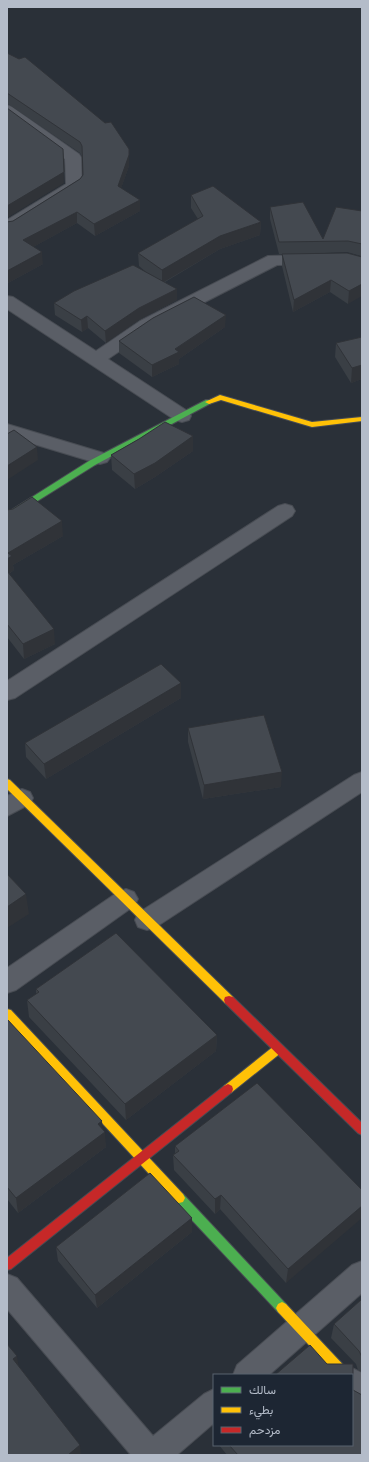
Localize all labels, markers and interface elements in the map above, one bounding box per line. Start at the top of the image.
legend [213,1374,353,1446]
text: سالك [249,1382,276,1396]
text: بطيء [249,1402,273,1420]
text: مزدحم [249,1422,280,1438]

